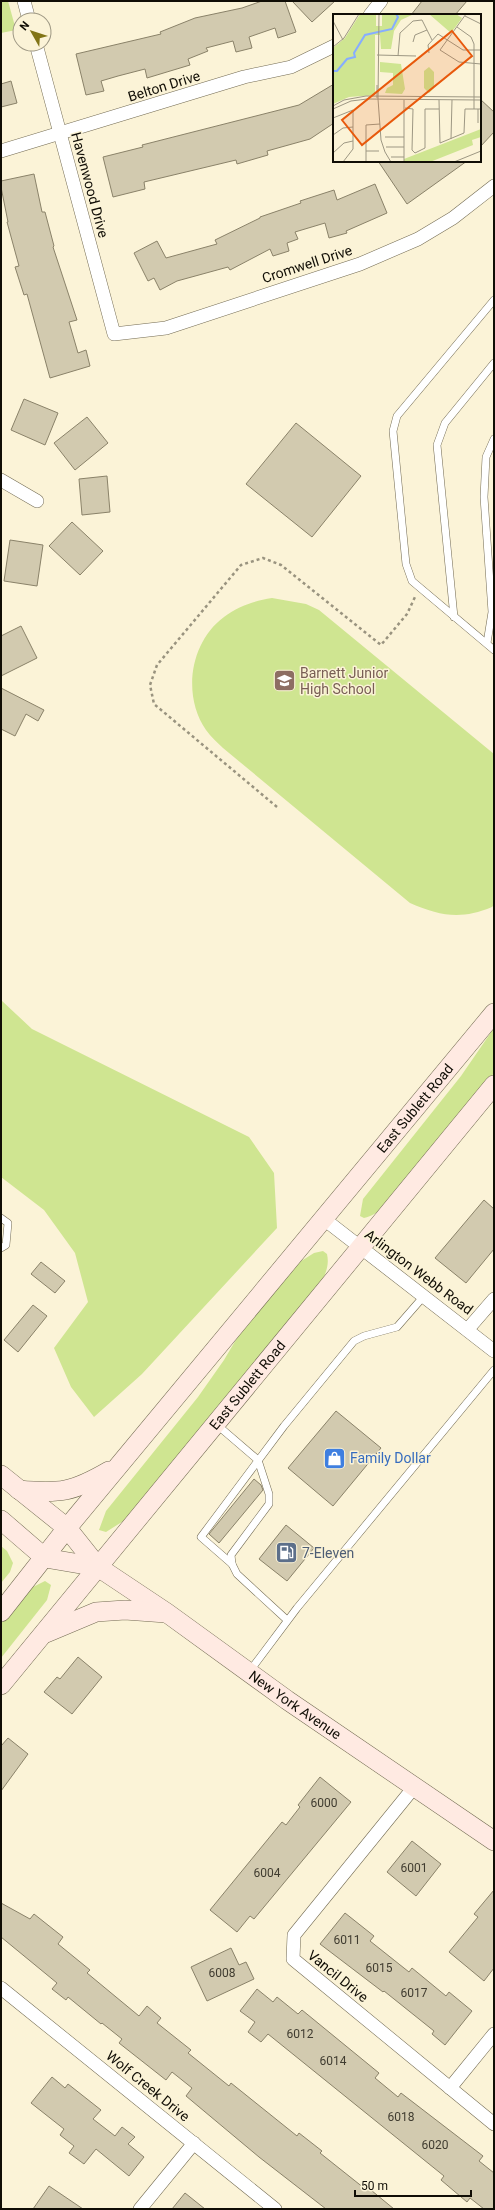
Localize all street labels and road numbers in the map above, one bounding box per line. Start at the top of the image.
street label: Belton Drive [126,67,202,105]
street label: Havenwood Drive [68,130,112,240]
street label: Cromwell Drive [260,242,354,286]
street label: East Sublett Road [374,1061,456,1156]
street label: Arlington Webb Road [362,1226,476,1318]
street label: East Sublett Road [206,1337,289,1433]
street label: New York Avenue [246,1667,344,1742]
street label: Vancil Drive [305,1947,371,2005]
street label: Wolf Creek Drive [103,2048,193,2124]

